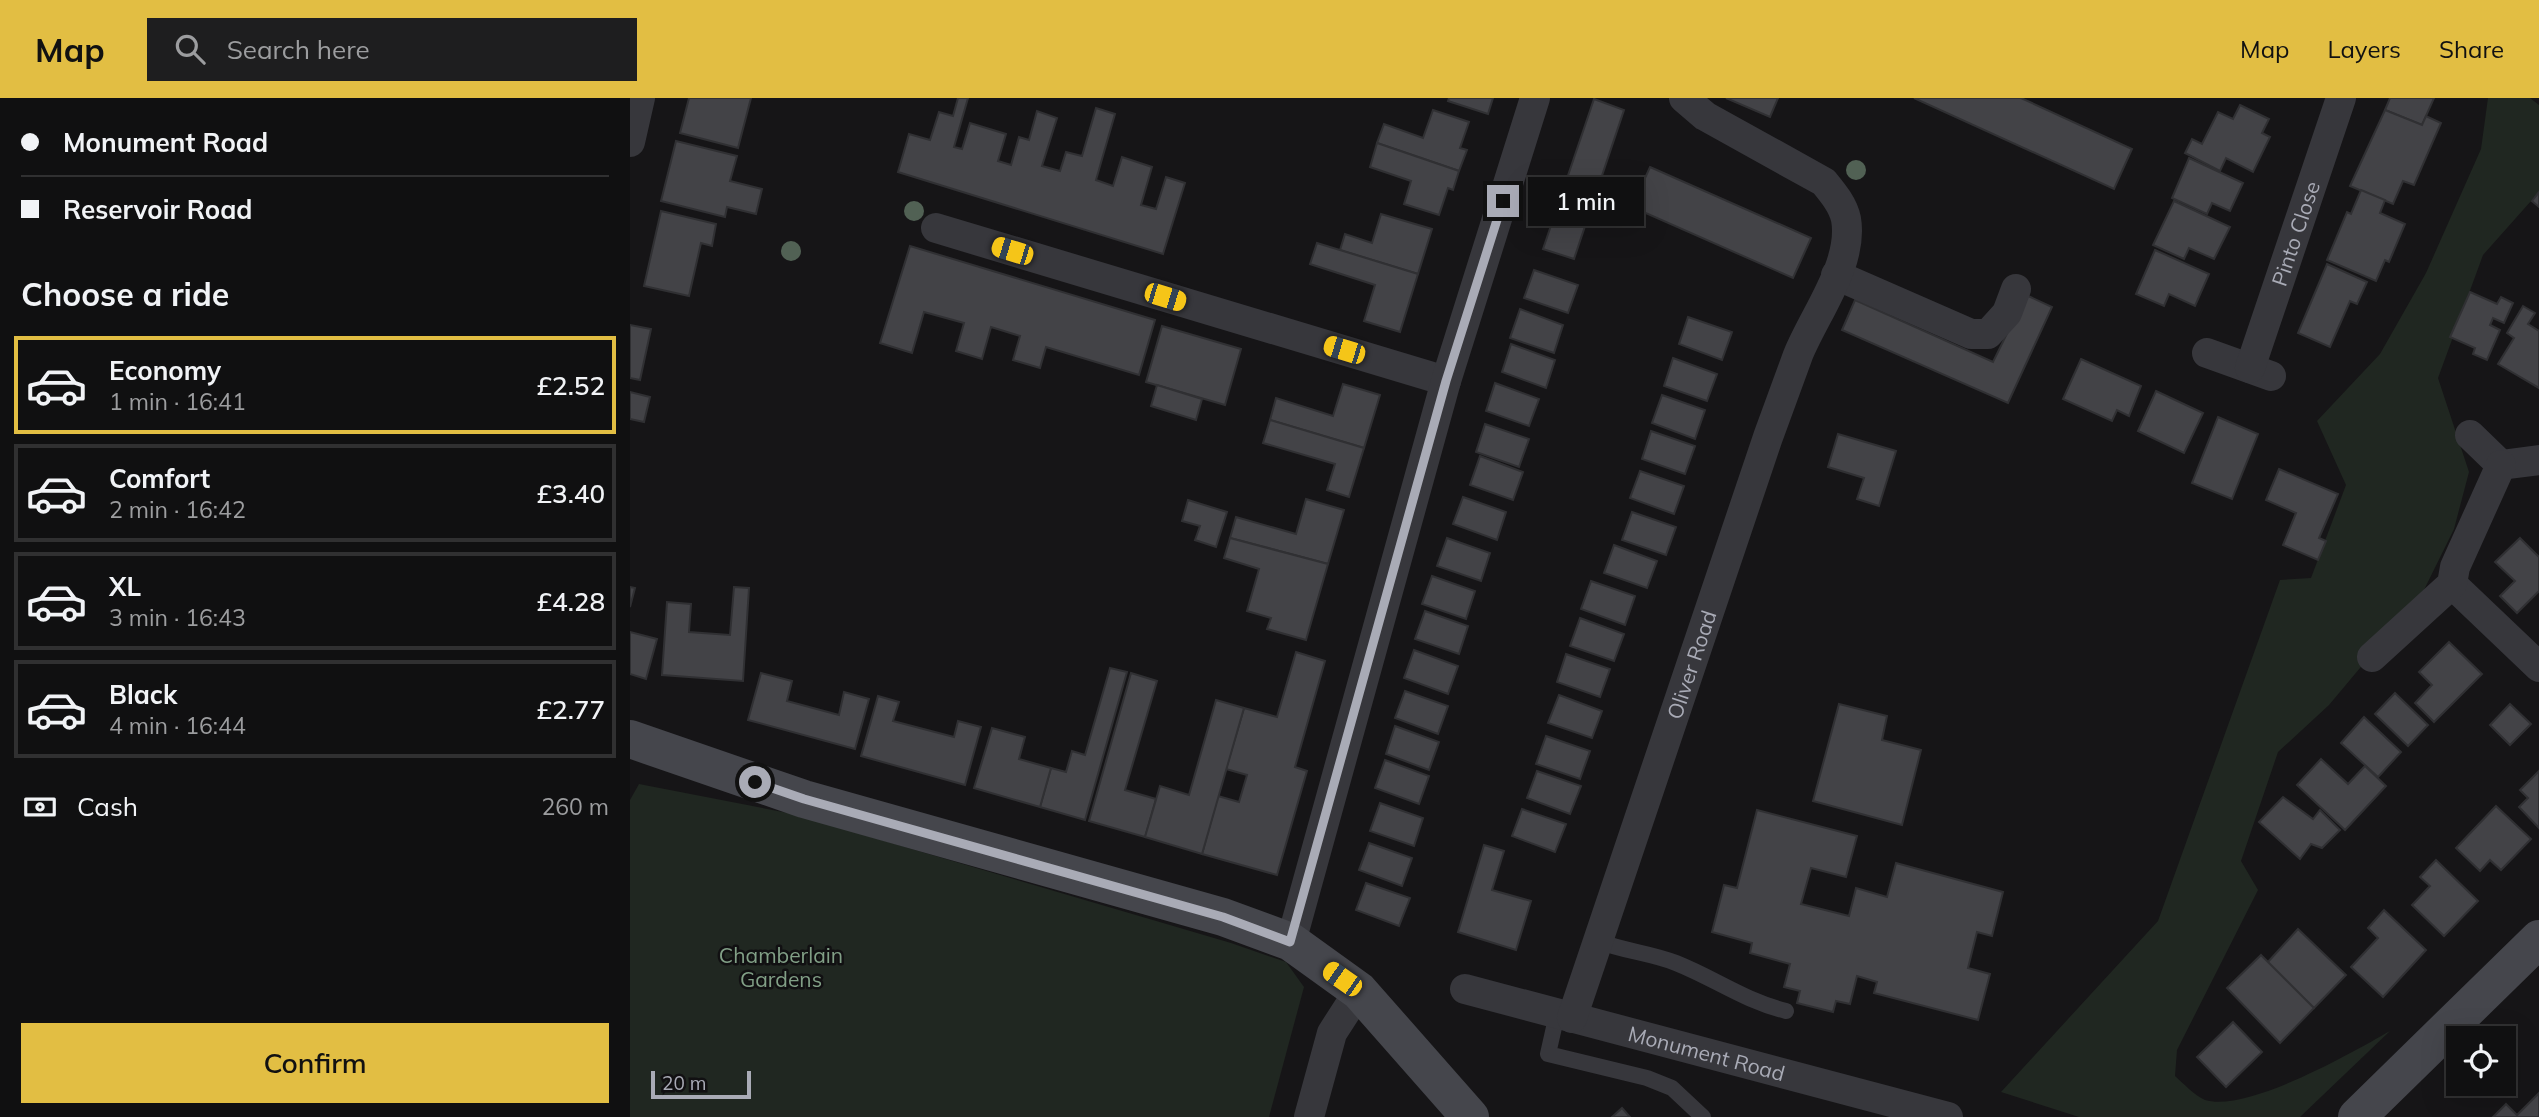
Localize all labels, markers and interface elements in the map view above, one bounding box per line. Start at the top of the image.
search box [147,18,637,81]
text: Map [35,29,105,70]
icon: search [171,30,209,68]
text: Search here [227,33,370,66]
text: Map [2240,34,2289,64]
text: Layers [2327,34,2401,64]
text: Share [2439,34,2504,64]
text: Monument Road [63,126,268,159]
callout: 1 min [1528,176,1643,226]
street label: Pinto Close [2266,178,2325,289]
route end [1487,185,1519,217]
text: 1 min [1556,187,1616,216]
text: Reservoir Road [63,193,252,226]
car [989,235,1036,267]
text: Choose a ride [21,274,229,314]
car [1142,281,1189,313]
car [1321,334,1368,366]
icon: car [25,354,88,417]
text: Economy [109,354,221,387]
text: £2.52 [536,369,605,402]
text: 1 min · 16:41 [109,387,246,416]
icon: car [25,462,88,525]
text: Comfort [109,462,210,495]
text: £3.40 [536,477,605,510]
text: 2 min · 16:42 [109,495,246,524]
icon: car [25,570,88,633]
text: XL [109,570,141,603]
text: £4.28 [536,585,605,618]
text: 3 min · 16:43 [109,603,246,632]
street label: Oliver Road [1661,607,1722,722]
icon: car [25,678,88,741]
text: Black [109,678,177,711]
text: £2.77 [536,693,605,726]
text: 4 min · 16:44 [109,711,246,740]
route start [739,766,771,798]
icon: cash [21,788,59,826]
text: Cash [77,790,138,823]
text: 260 m [541,792,609,821]
park label: Chamberlain Gardens [719,942,843,992]
car [1319,958,1366,1000]
street label: Monument Road [1625,1020,1788,1086]
button: Confirm [21,1023,609,1103]
map controls [2446,1026,2516,1096]
button: locate [2446,1026,2516,1096]
scale bar [651,1068,751,1100]
text: 20 m [662,1071,706,1095]

